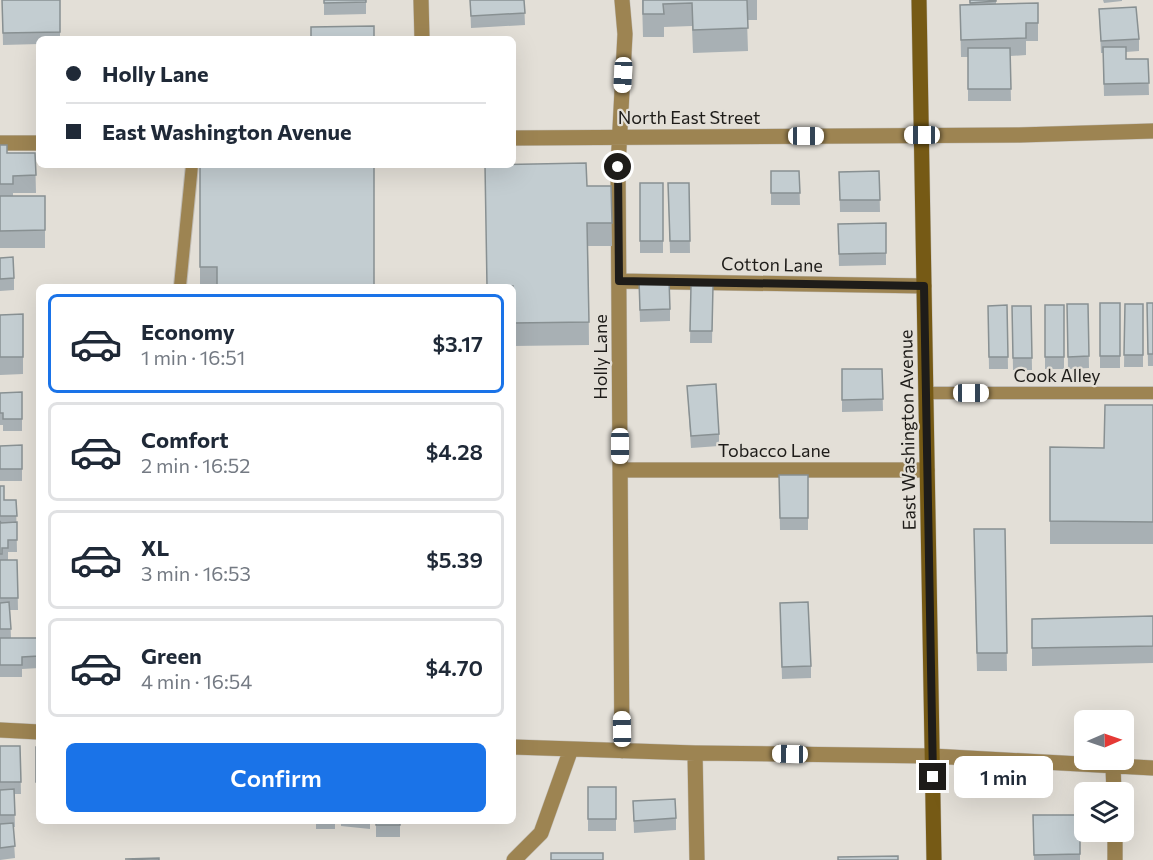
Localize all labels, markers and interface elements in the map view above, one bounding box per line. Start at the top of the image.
car [613,57,633,93]
text: Holly Lane [102,60,209,87]
street label: North East Street [618,106,760,128]
text: East Washington Avenue [102,118,352,145]
car [904,126,940,144]
car [788,127,824,145]
route start [604,153,631,180]
street label: Cotton Lane [721,252,823,276]
street label: Holly Lane [589,314,611,400]
icon: car [69,317,123,371]
text: Economy [141,318,235,345]
street label: East Washington Avenue [894,329,920,531]
text: $3.17 [432,330,483,357]
text: 1 min · 16:51 [141,345,245,369]
street label: Cook Alley [1013,364,1101,386]
car [953,384,989,402]
icon: car [69,425,123,479]
text: Comfort [141,426,229,453]
car [611,428,629,464]
text: $4.28 [426,438,483,465]
street label: Tobacco Lane [718,439,830,461]
text: 2 min · 16:52 [141,453,250,477]
icon: car [69,533,123,587]
text: XL [141,534,169,561]
text: $5.39 [426,546,483,573]
text: 3 min · 16:53 [141,561,251,585]
icon: car [69,641,123,695]
text: Green [141,642,202,669]
text: $4.70 [425,654,483,681]
text: 4 min · 16:54 [141,669,252,693]
north arrow [1074,710,1134,770]
map controls [1074,710,1134,842]
car [613,711,631,747]
button: Confirm [66,743,486,812]
car [772,745,808,763]
callout: 1 min [954,756,1053,798]
route end [919,763,946,790]
text: 1 min [980,765,1027,789]
button: layers [1074,782,1134,842]

